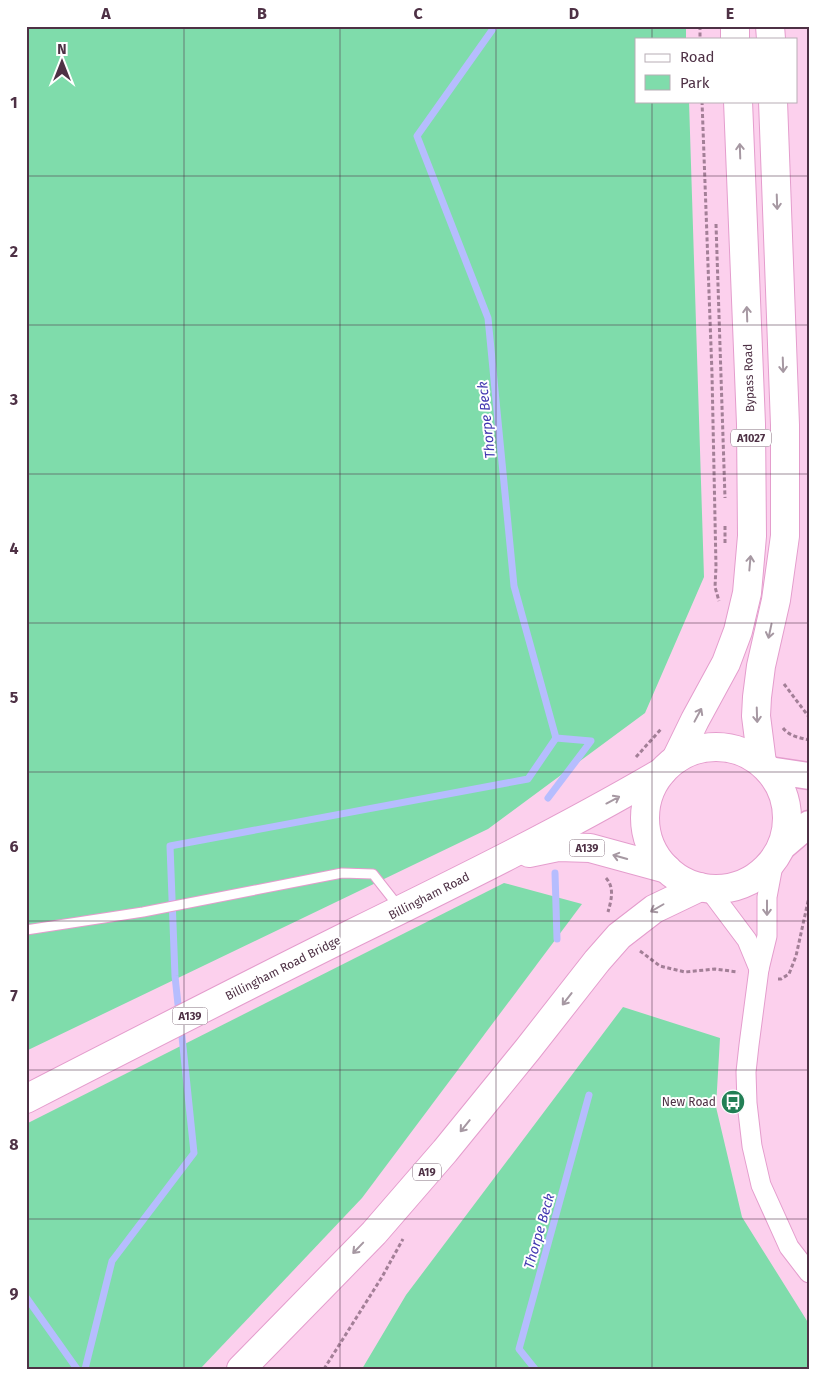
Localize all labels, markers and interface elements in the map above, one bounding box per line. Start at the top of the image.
text: A [100,4,111,23]
text: B [257,4,267,23]
text: C [413,4,423,23]
text: D [569,4,579,23]
text: E [726,4,734,23]
north arrow [38,38,88,88]
legend [635,38,798,102]
text: N [57,41,67,58]
text: Road [680,48,715,66]
text: Park [680,74,710,92]
text: 1 [10,93,18,112]
one-way arrow [736,144,745,160]
one-way arrow [772,194,781,210]
text: 2 [10,242,18,261]
one-way arrow [742,306,751,322]
street label: Bypass Road [741,343,757,413]
one-way arrow [778,357,787,373]
water label: Thorpe Beck [474,380,499,459]
text: 3 [9,390,18,409]
road number: A1027 [731,429,771,446]
text: 4 [9,539,19,558]
one-way arrow [745,556,755,572]
one-way arrow [764,622,774,638]
text: 5 [10,688,19,707]
one-way arrow [752,706,762,723]
one-way arrow [693,708,703,723]
one-way arrow [605,795,620,805]
text: 6 [9,837,19,856]
road number: A139 [570,840,604,856]
one-way arrow [613,851,629,861]
street label: Billingham Road [386,870,472,922]
one-way arrow [762,900,772,916]
one-way arrow [650,904,664,914]
street label: Billingham Road Bridge [223,933,343,1003]
text: 7 [10,986,18,1005]
one-way arrow [562,992,572,1006]
road number: A139 [172,1008,208,1024]
bus stop icon: New Road [720,1089,746,1115]
place label: New Road [662,1095,716,1109]
one-way arrow [460,1119,471,1132]
text: 8 [9,1135,19,1154]
road number: A19 [413,1164,441,1180]
water label: Thorpe Beck [521,1191,558,1271]
one-way arrow [352,1242,364,1255]
text: 9 [10,1284,19,1303]

